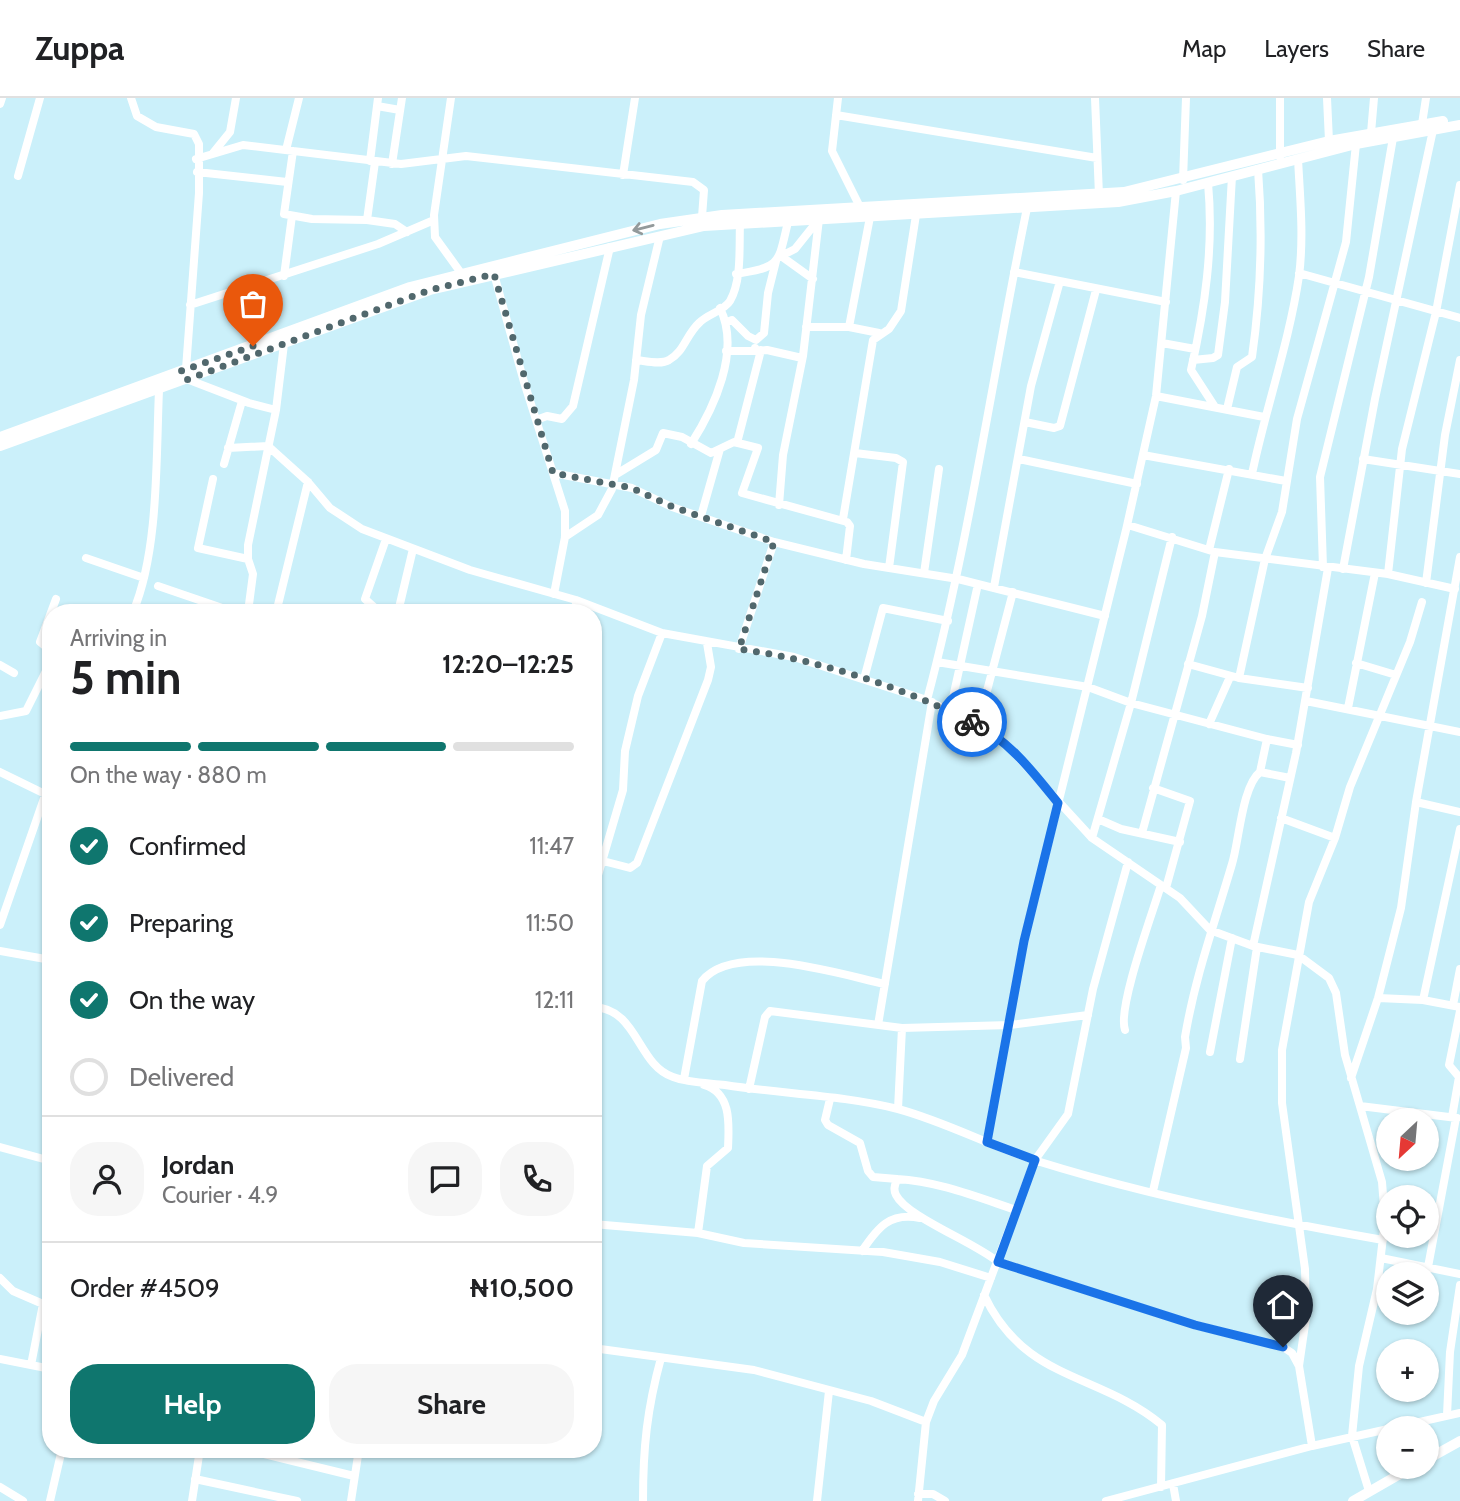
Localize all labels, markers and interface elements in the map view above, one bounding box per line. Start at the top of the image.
text: Zuppa [35,28,125,68]
text: Map [1182,34,1226,63]
text: Layers [1264,34,1329,63]
text: Share [1367,34,1425,63]
one-way arrow [632,223,654,236]
pin [223,274,283,346]
icon: bag [234,285,272,323]
text: Arriving in [70,624,167,652]
text: 12:20–12:25 [442,648,574,680]
text: 5 min [70,650,181,706]
courier [937,687,1007,757]
icon: bike [953,703,991,741]
text: On the way · 880 m [70,761,267,789]
icon: check [70,827,108,865]
text: Confirmed [129,830,246,862]
text: 11:47 [529,832,574,860]
icon: check [70,904,108,942]
text: Preparing [129,907,233,939]
text: 11:50 [526,909,574,937]
icon: check [70,981,108,1019]
text: On the way [129,984,255,1016]
text: 12:11 [535,986,574,1014]
text: Delivered [129,1061,234,1093]
north arrow [1376,1108,1438,1171]
map controls [1376,1108,1439,1479]
button: person [70,1142,144,1216]
button: chat [408,1142,482,1216]
button: phone [500,1142,574,1216]
text: Jordan [162,1149,234,1181]
text: Courier · 4.9 [162,1181,278,1209]
button: locate [1376,1185,1439,1248]
button: layers [1376,1262,1439,1325]
text: Order #4509 [70,1272,220,1304]
text: ₦10,500 [469,1272,574,1304]
pin [1253,1275,1313,1347]
icon: home [1264,1286,1302,1324]
button: + [1376,1339,1439,1402]
button: Help [70,1364,315,1444]
button: Share [329,1364,574,1444]
button: − [1376,1416,1439,1479]

